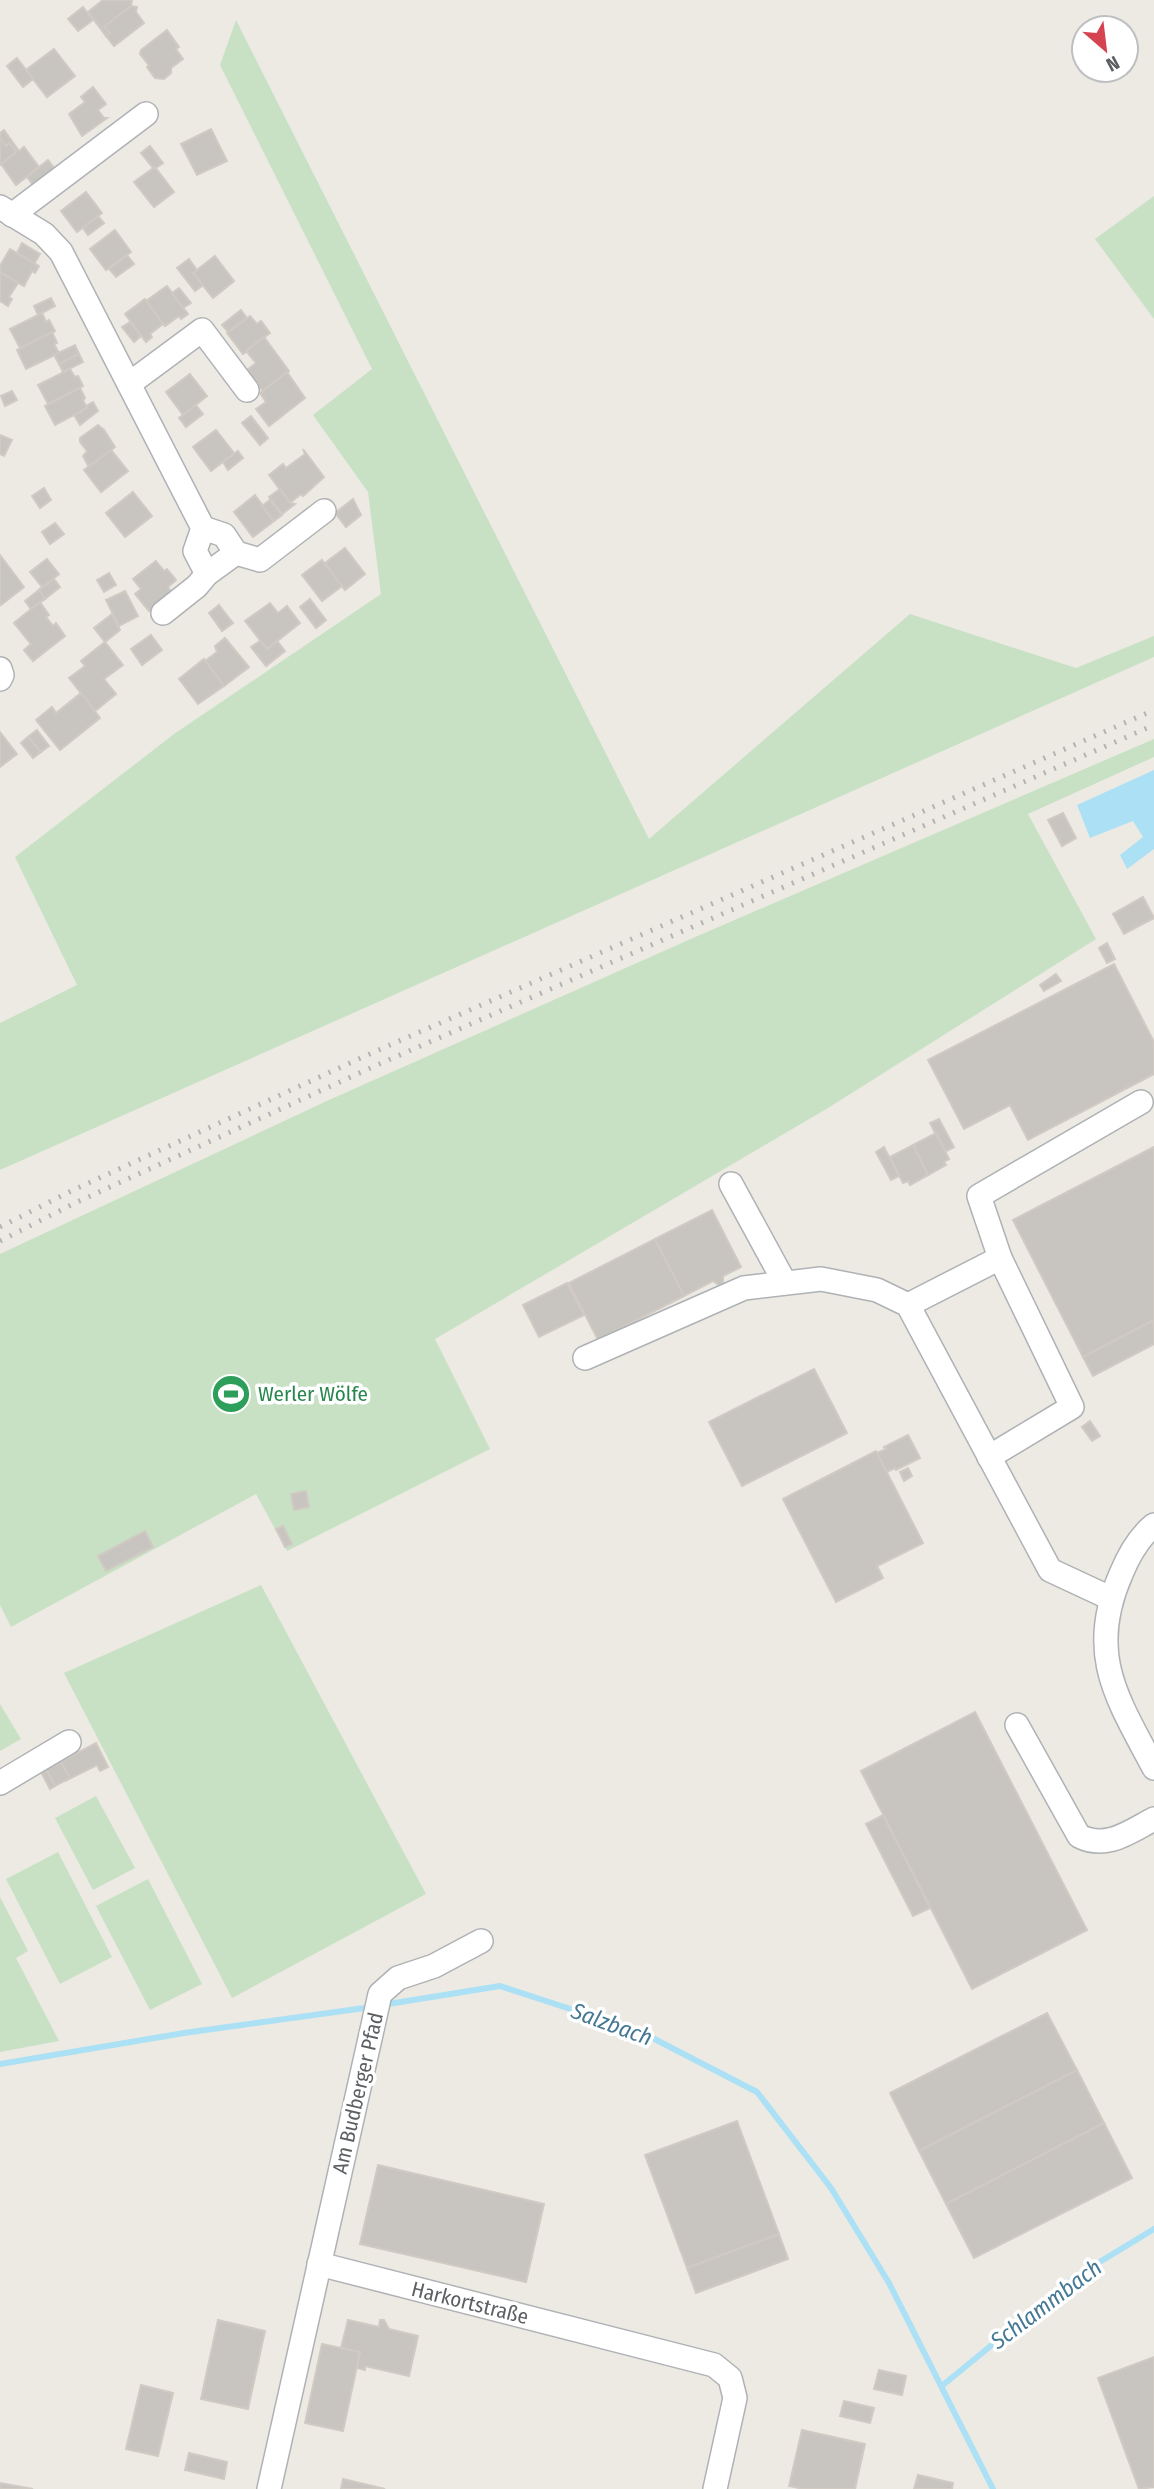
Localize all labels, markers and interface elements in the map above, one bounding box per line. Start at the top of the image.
north arrow [1070,14,1140,84]
text: N [1102,51,1123,76]
sports icon: Werler Wölfe [210,1373,252,1415]
place label: Werler Wölfe [258,1381,368,1407]
water label: Salzbach [567,1996,656,2052]
street label: Am Budberger Pfad [327,2010,389,2176]
water label: Schlammbach [984,2253,1107,2356]
street label: Harkortstraße [409,2276,531,2330]

